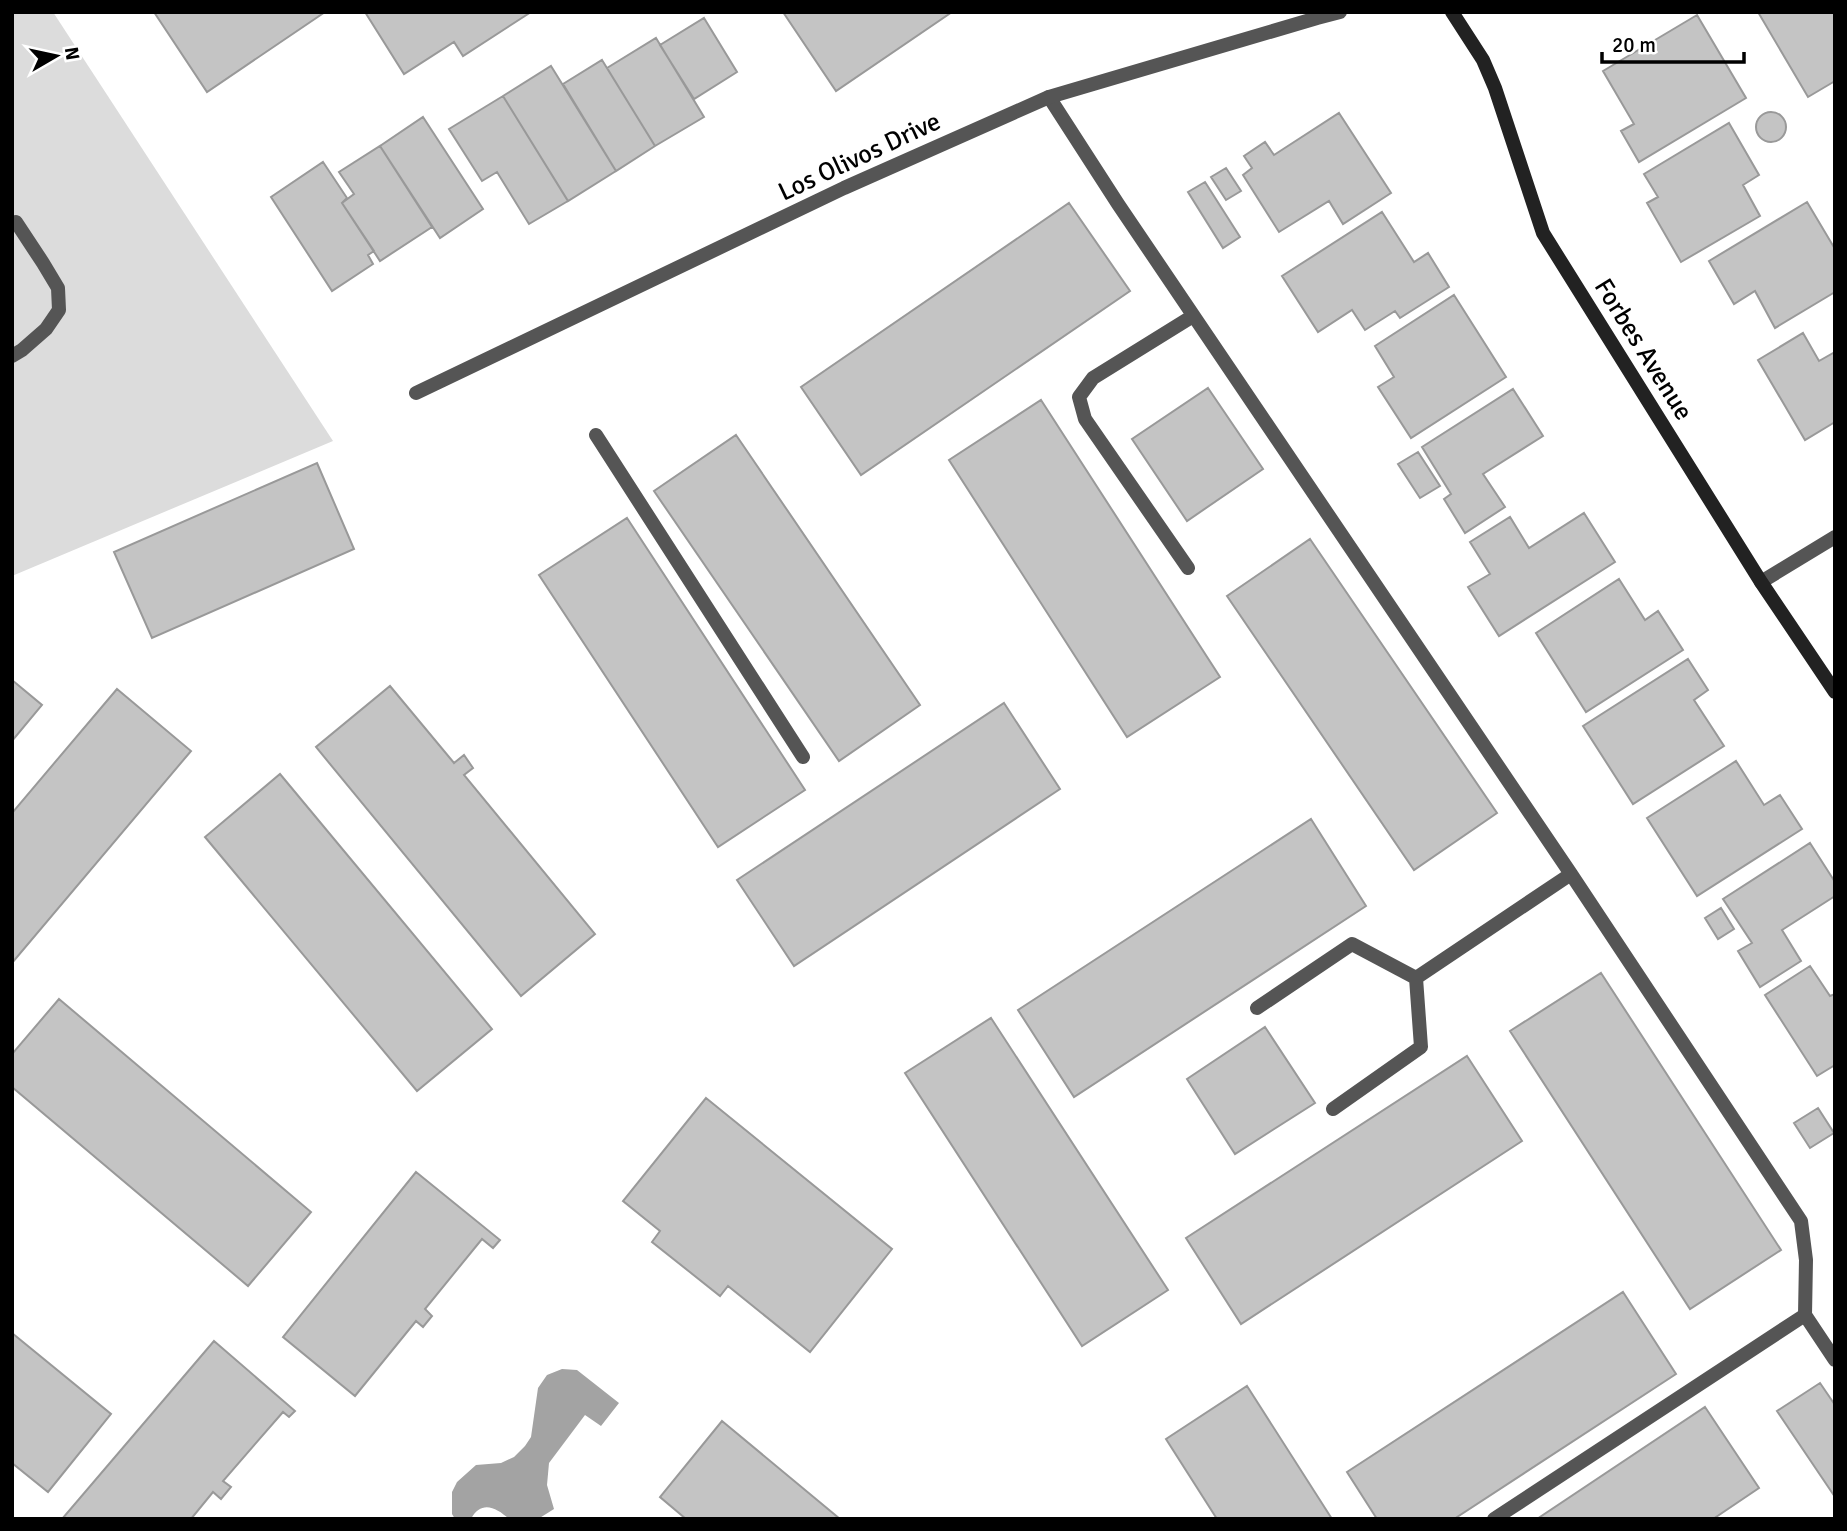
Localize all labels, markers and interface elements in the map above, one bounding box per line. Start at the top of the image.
north arrow [21,21,91,91]
scale bar [1602,21,1744,65]
text: 20 m [1612,32,1656,58]
text: N [59,45,85,62]
street label: Los Olivos Drive [773,105,946,208]
street label: Forbes Avenue [1587,273,1699,426]

